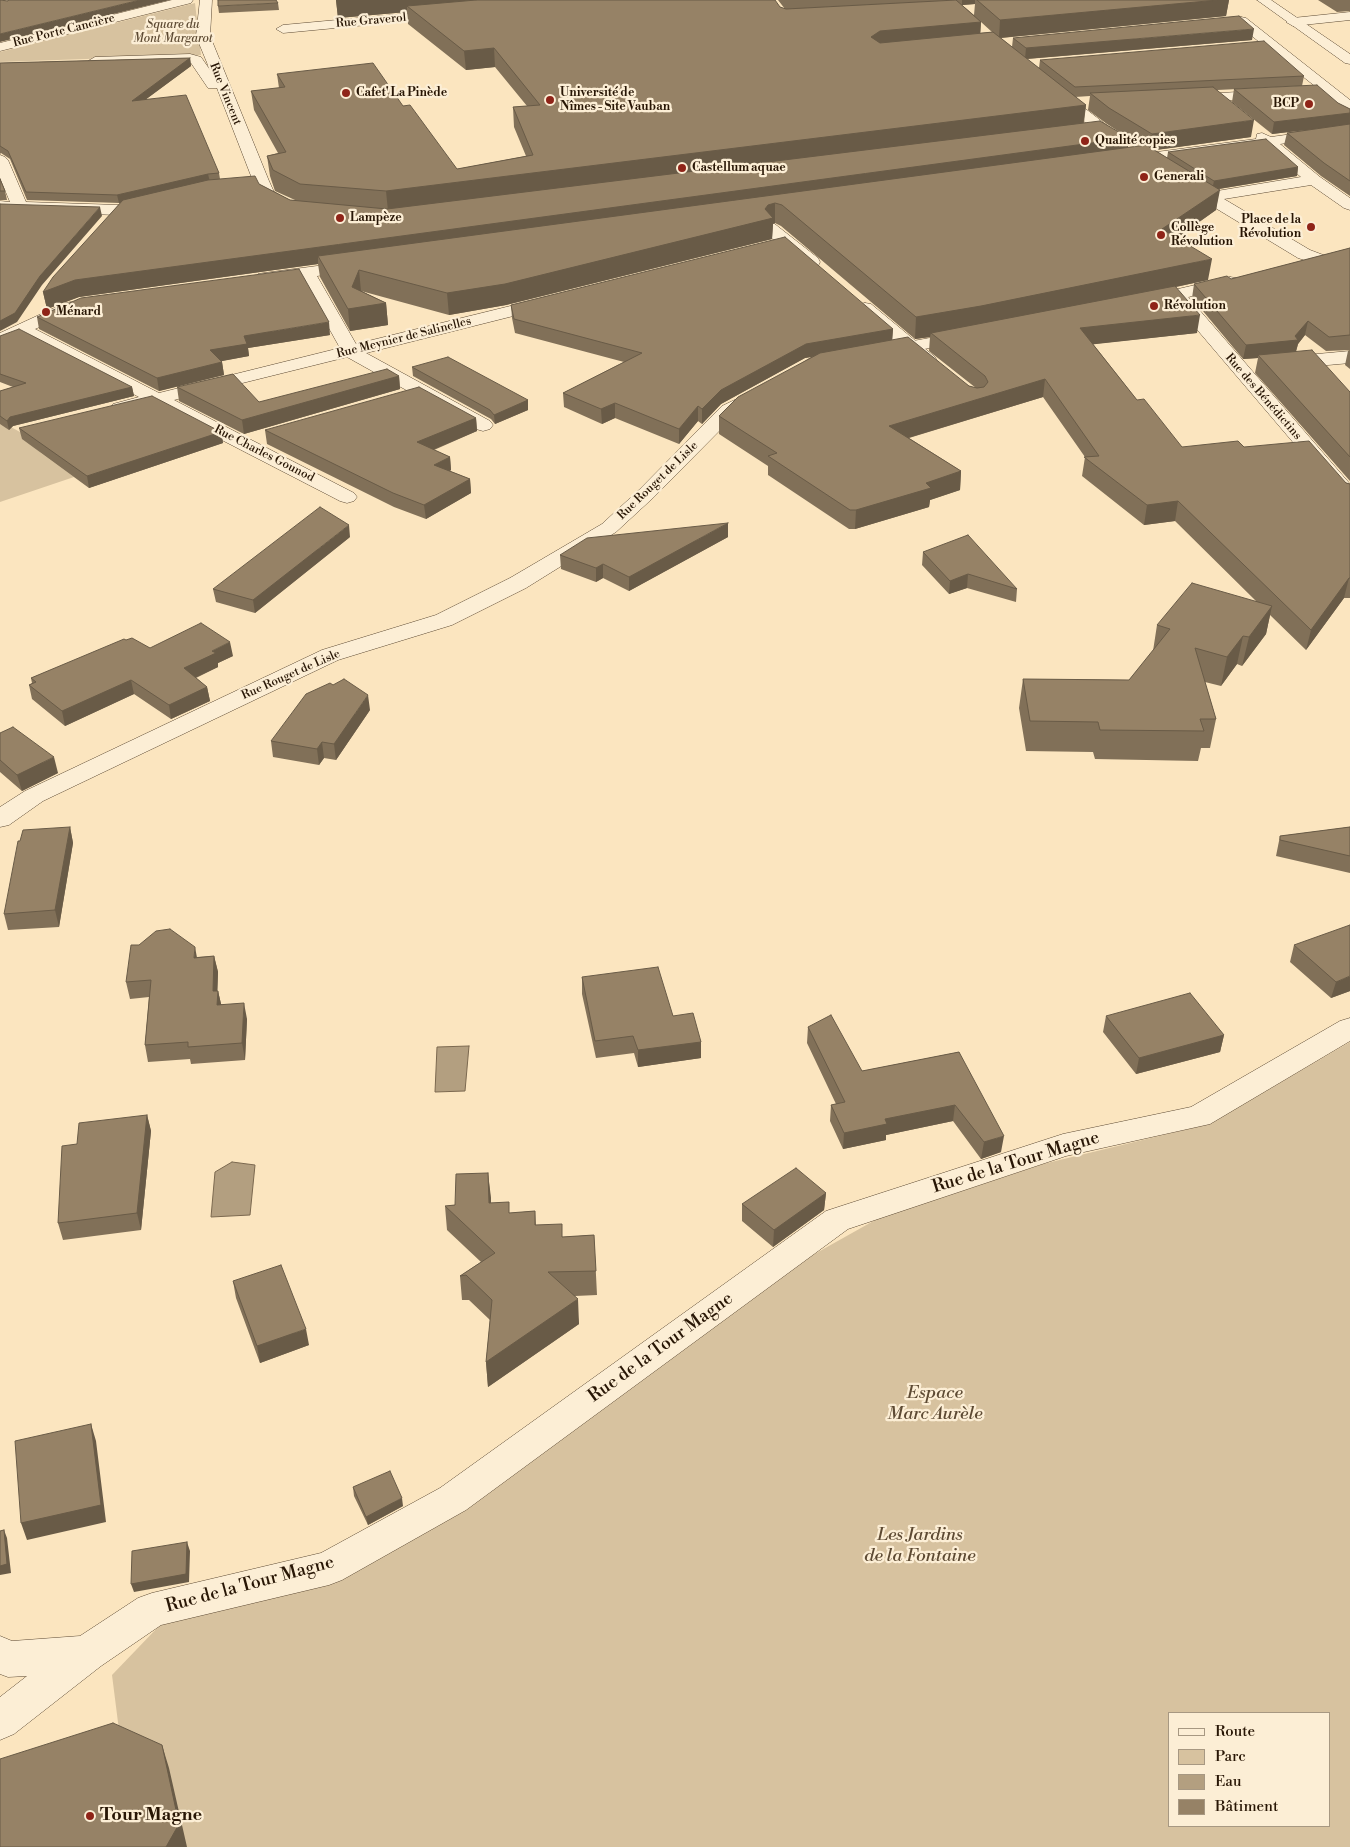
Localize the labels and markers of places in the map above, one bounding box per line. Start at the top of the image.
place label: Cafet' La Pinède [356,86,447,100]
place label: Université de Nîmes - Site Vauban [560,86,670,114]
marker: Cafet' La Pinède [340,87,352,99]
marker: Université de Nîmes - Site Vauban [544,94,556,106]
place label: BCP [1273,97,1299,111]
marker: BCP [1303,98,1315,110]
place label: Qualité copies [1095,134,1175,148]
marker: Qualité copies [1079,135,1091,147]
place label: Castellum aquae [692,161,786,175]
marker: Castellum aquae [676,162,688,174]
place label: Generali [1154,170,1204,184]
marker: Generali [1138,171,1150,183]
place label: Lampèze [350,211,402,225]
marker: Lampèze [334,212,346,224]
place label: Place de la Révolution [1239,213,1301,241]
place label: Collège Révolution [1171,221,1233,249]
marker: Place de la Révolution [1305,221,1317,233]
marker: Collège Révolution [1155,229,1167,241]
place label: Révolution [1164,299,1226,313]
marker: Révolution [1148,300,1160,312]
place label: Ménard [56,305,101,319]
marker: Ménard [40,306,52,318]
place label: Tour Magne [100,1805,202,1827]
marker: Tour Magne [84,1810,96,1822]

